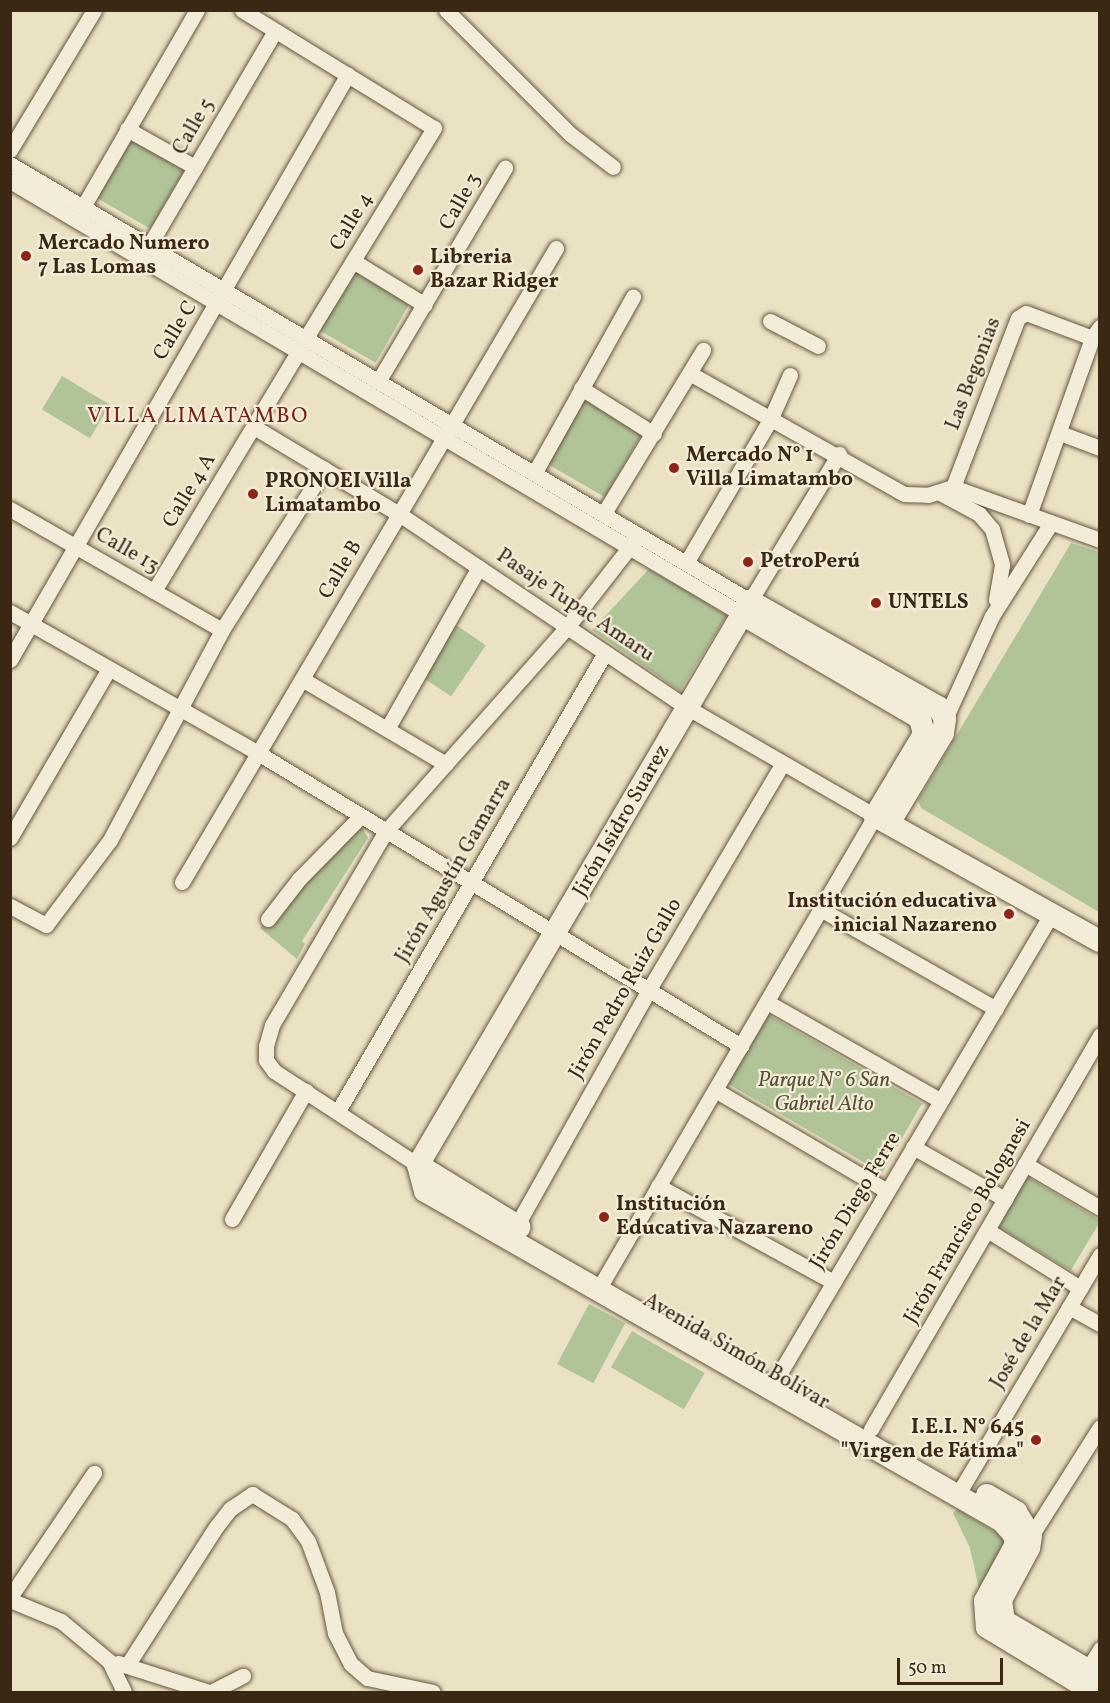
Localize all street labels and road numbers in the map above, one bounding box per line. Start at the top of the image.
street label: Calle 5 [168,94,220,160]
street label: Calle 3 [435,169,487,235]
street label: Calle 4 [325,188,379,256]
street label: Calle C [149,297,203,365]
street label: Las Begonias [941,314,1007,434]
street label: Calle 4 A [158,449,222,533]
street label: Calle 13 [90,523,164,579]
street label: Calle B [314,536,368,604]
street label: Pasaje Tupac Amaru [491,544,659,668]
street label: Jirón Isidro Suarez [568,740,676,902]
street label: Jirón Agustín Gamarra [391,774,517,968]
street label: Jirón Pedro Ruiz Gallo [564,894,688,1084]
street label: Jirón Francisco Bolognesi [899,1115,1037,1329]
street label: Jirón Diego Ferre [805,1128,907,1274]
street label: José de la Mar [986,1272,1072,1394]
street label: Avenida Simón Bolívar [638,1288,834,1416]

